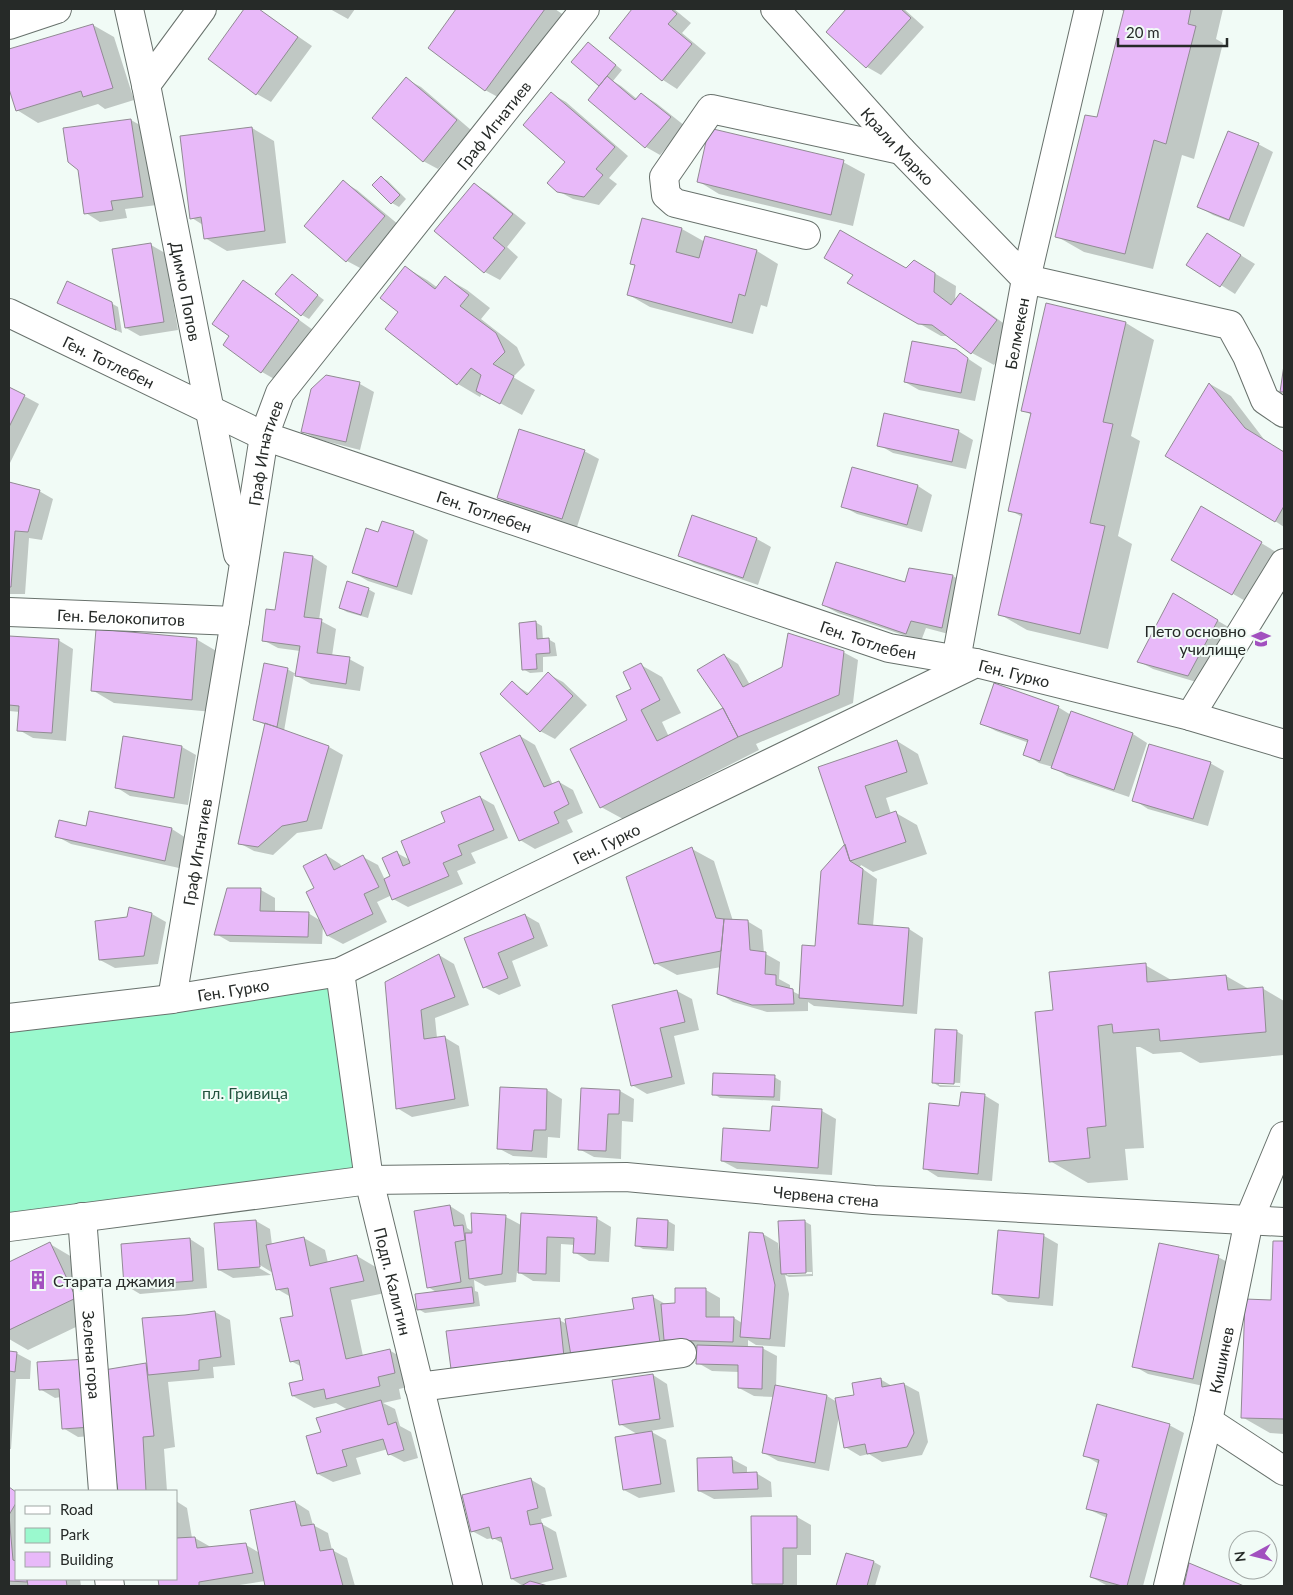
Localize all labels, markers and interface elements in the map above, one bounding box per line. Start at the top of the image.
scale bar [1118,15,1227,47]
text: 20 m [1126,23,1160,41]
street label: Граф Игнатиев [452,76,534,173]
street label: Крали Марко [858,103,939,188]
street label: Димчо Попов [167,240,206,343]
street label: Белмекен [1000,296,1032,371]
street label: Ген. Тотлебен [60,331,158,391]
street label: Граф Игнатиев [244,397,286,507]
street label: Ген. Тотлебен [434,486,535,536]
street label: Ген. Белокопитов [57,604,185,628]
street label: Ген. Тотлебен [818,616,918,662]
place label: Пето основно училище [1144,621,1246,658]
school or university icon: Пето основно училище [1250,628,1272,650]
street label: Ген. Гурко [977,655,1052,690]
street label: Граф Игнатиев [178,797,215,907]
street label: Ген. Гурко [569,818,643,867]
street label: Ген. Гурко [196,974,270,1004]
park label: пл. Гривица [202,1083,288,1102]
street label: Червена стена [772,1181,879,1210]
street label: Подп. Калитин [371,1225,416,1337]
building icon: Старата джамия [27,1269,49,1291]
place label: Старата джамия [53,1271,175,1290]
street label: Зелена гора [80,1310,105,1400]
street label: Кишинев [1204,1325,1237,1395]
legend [15,1490,178,1580]
text: Road [60,1500,93,1518]
text: Park [60,1525,90,1543]
north arrow [1228,1530,1278,1580]
text: Building [60,1550,113,1568]
text: N [1231,1550,1249,1563]

